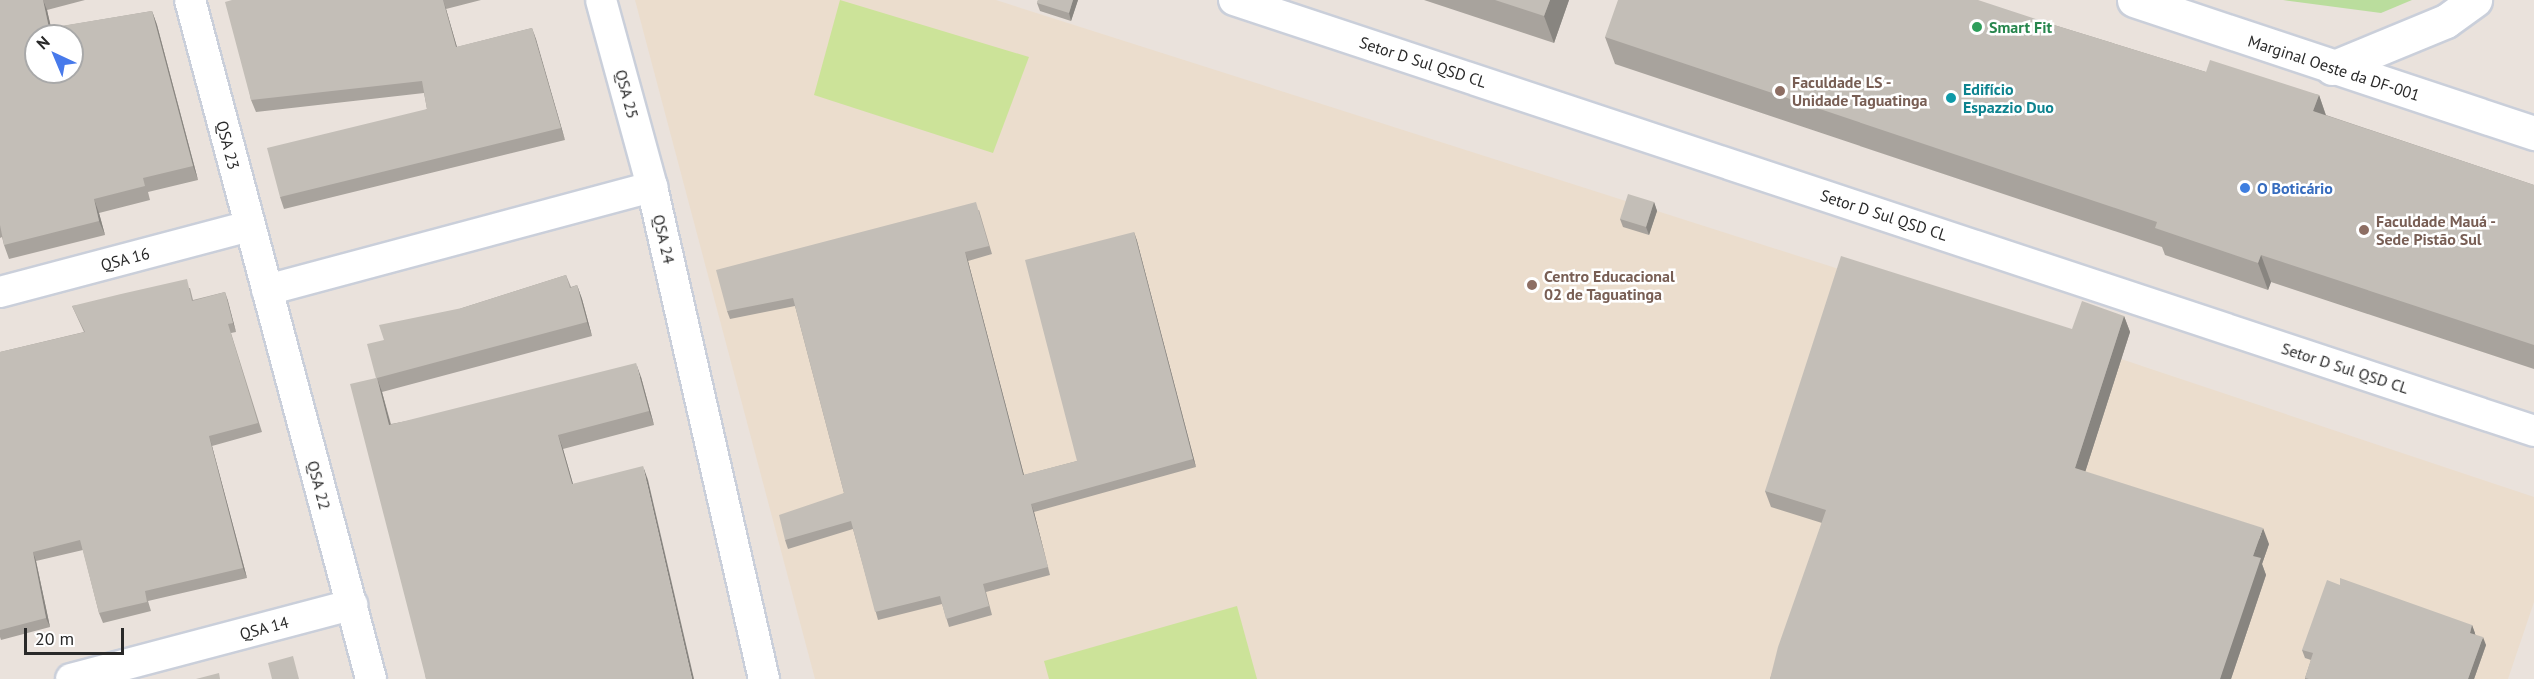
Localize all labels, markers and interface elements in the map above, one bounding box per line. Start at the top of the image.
place label: Smart Fit [1989,17,2052,37]
marker: Smart Fit [1970,20,1984,34]
north arrow [24,24,84,84]
street label: Marginal Oeste da DF-001 [2246,31,2422,105]
text: N [32,32,54,53]
street label: Setor D Sul QSD CL [1357,32,1489,92]
street label: QSA 25 [611,67,643,121]
place label: Faculdade LS - Unidade Taguatinga [1792,72,1928,110]
place label: Edifício Espazzio Duo [1963,79,2054,117]
marker: Faculdade LS - Unidade Taguatinga [1773,84,1787,98]
marker: Edifício Espazzio Duo [1944,91,1958,105]
street label: QSA 23 [212,118,244,172]
place label: O Boticário [2257,178,2333,198]
marker: O Boticário [2238,181,2252,195]
street label: Setor D Sul QSD CL [1818,185,1950,245]
place label: Faculdade Mauá - Sede Pistão Sul [2376,211,2497,249]
street label: QSA 24 [649,212,679,266]
marker: Faculdade Mauá - Sede Pistão Sul [2357,223,2371,237]
street label: QSA 16 [98,243,152,275]
place label: Centro Educacional 02 de Taguatinga [1544,266,1675,304]
marker: Centro Educacional 02 de Taguatinga [1525,278,1539,292]
street label: Setor D Sul QSD CL [2279,338,2411,398]
street label: QSA 22 [303,458,335,512]
street label: QSA 14 [237,612,291,644]
scale bar [27,616,128,654]
text: 20 m [35,627,74,650]

